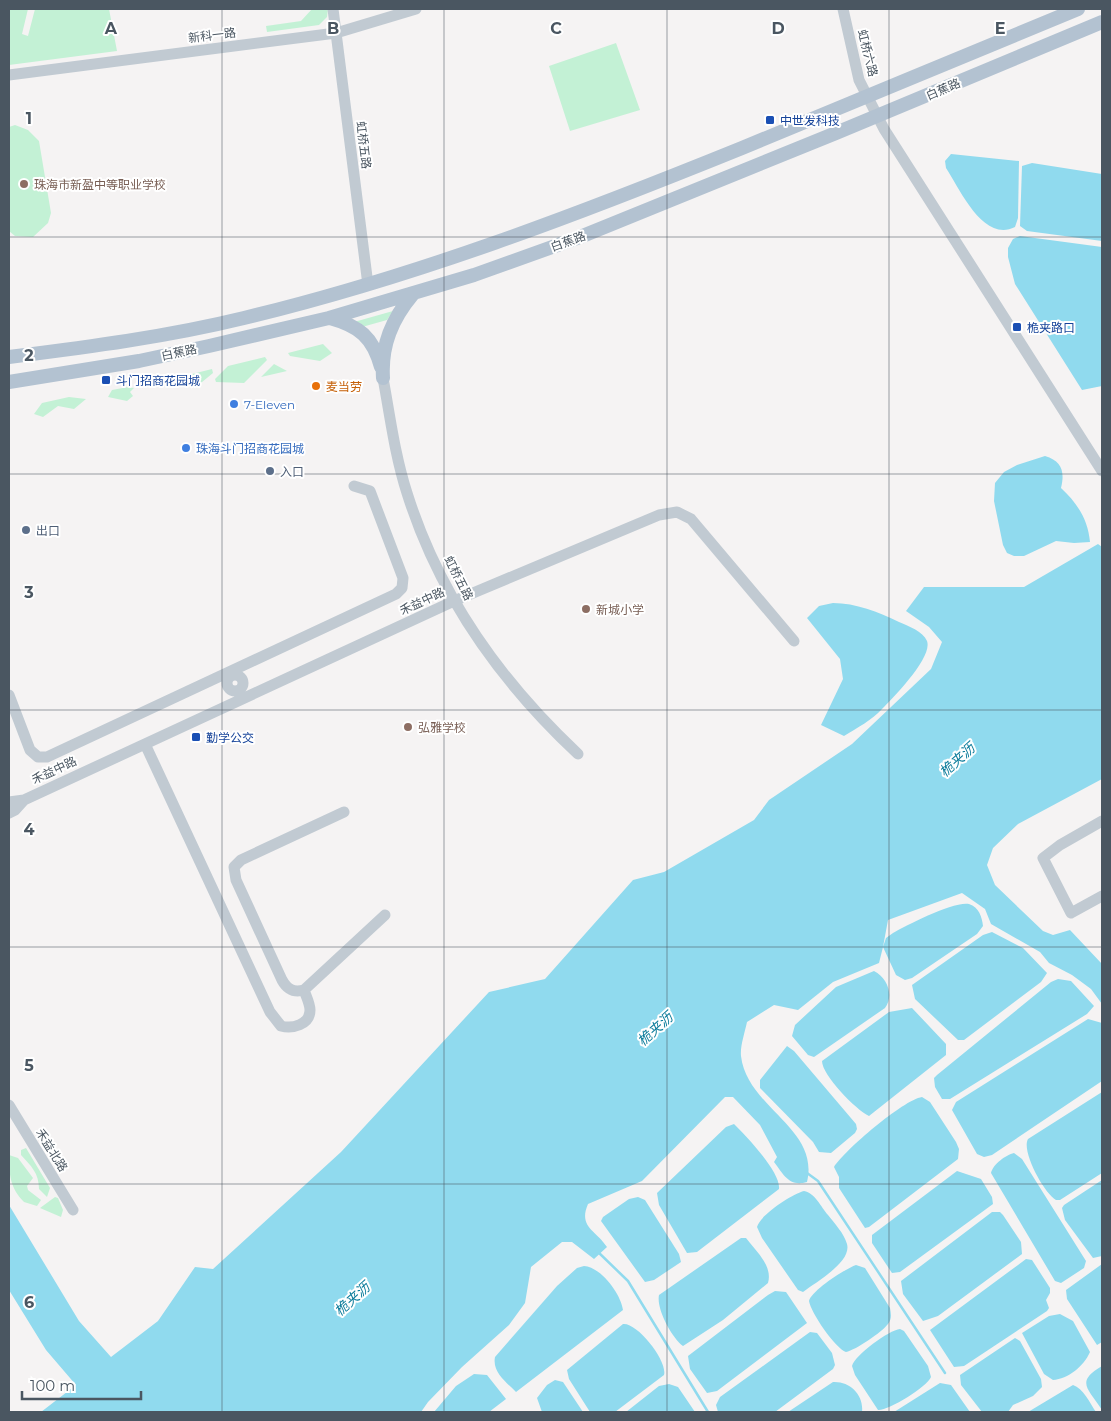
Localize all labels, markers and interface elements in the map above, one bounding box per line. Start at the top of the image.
text: A [104,19,118,38]
text: B [327,19,339,38]
text: C [550,19,562,38]
text: D [771,19,785,38]
text: E [995,19,1005,38]
street label: 新科一路 [187,25,237,45]
street label: 虹桥六路 [855,28,881,78]
street label: 白蕉路 [923,75,963,103]
text: 1 [26,109,32,128]
place label: 中世发科技 [780,113,840,128]
marker: 中世发科技 [764,114,776,126]
street label: 虹桥五路 [354,120,374,170]
place label: 珠海市新盈中等职业学校 [34,177,166,192]
marker: 珠海市新盈中等职业学校 [18,178,30,190]
street label: 白蕉路 [549,228,587,254]
place label: 桅夹路口 [1027,320,1075,335]
marker: 桅夹路口 [1011,321,1023,333]
street label: 白蕉路 [160,341,198,363]
text: 2 [24,346,34,365]
place label: 斗门招商花园城 [116,373,200,388]
marker: 斗门招商花园城 [100,374,112,386]
place label: 麦当劳 [326,379,362,394]
marker: 麦当劳 [310,380,322,392]
place label: 7-Eleven [244,397,295,412]
marker: 7-Eleven [228,398,240,410]
place label: 珠海斗门招商花园城 [196,441,304,456]
marker: 珠海斗门招商花园城 [180,442,192,454]
place label: 入口 [280,464,304,479]
marker: 入口 [264,465,276,477]
place label: 出口 [36,523,60,538]
marker: 出口 [20,524,32,536]
street label: 虹桥五路 [441,553,477,603]
text: 3 [23,583,34,602]
street label: 禾益中路 [397,584,447,618]
place label: 新城小学 [596,602,644,617]
marker: 新城小学 [580,603,592,615]
place label: 弘雅学校 [418,720,466,735]
marker: 弘雅学校 [402,721,414,733]
place label: 勤学公交 [206,730,254,745]
marker: 勤学公交 [190,731,202,743]
water label: 桅夹沥 [935,737,981,781]
street label: 禾益中路 [29,753,79,787]
text: 4 [23,820,35,839]
water label: 桅夹沥 [633,1006,679,1050]
text: 5 [24,1056,34,1075]
street label: 禾益北路 [33,1126,71,1174]
water label: 桅夹沥 [330,1276,376,1320]
text: 6 [24,1293,34,1312]
scale bar [22,1368,141,1400]
text: 100 m [30,1376,75,1395]

